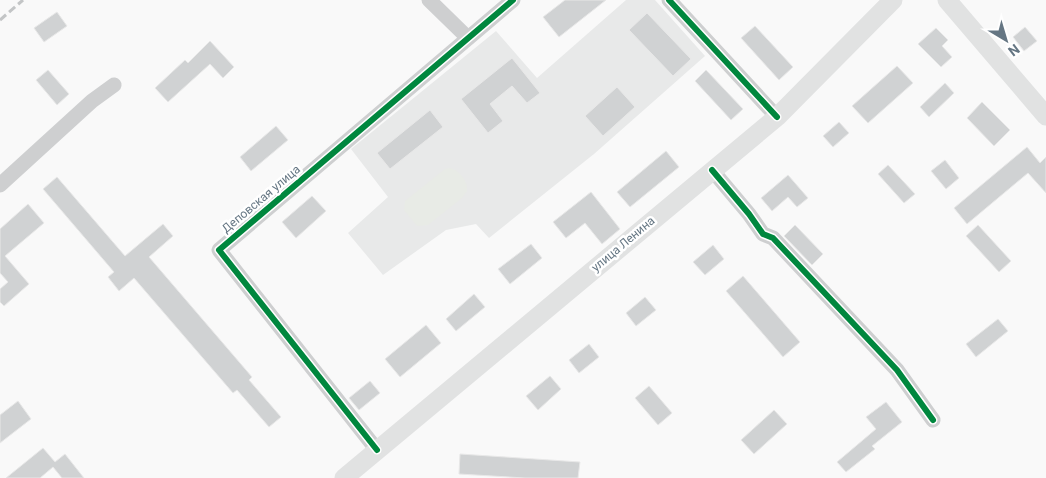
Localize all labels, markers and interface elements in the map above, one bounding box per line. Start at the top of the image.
north arrow [981,15,1031,65]
text: N [1005,41,1023,60]
street label: Деповская улица [219,162,303,236]
street label: улица Ленина [589,214,657,274]

